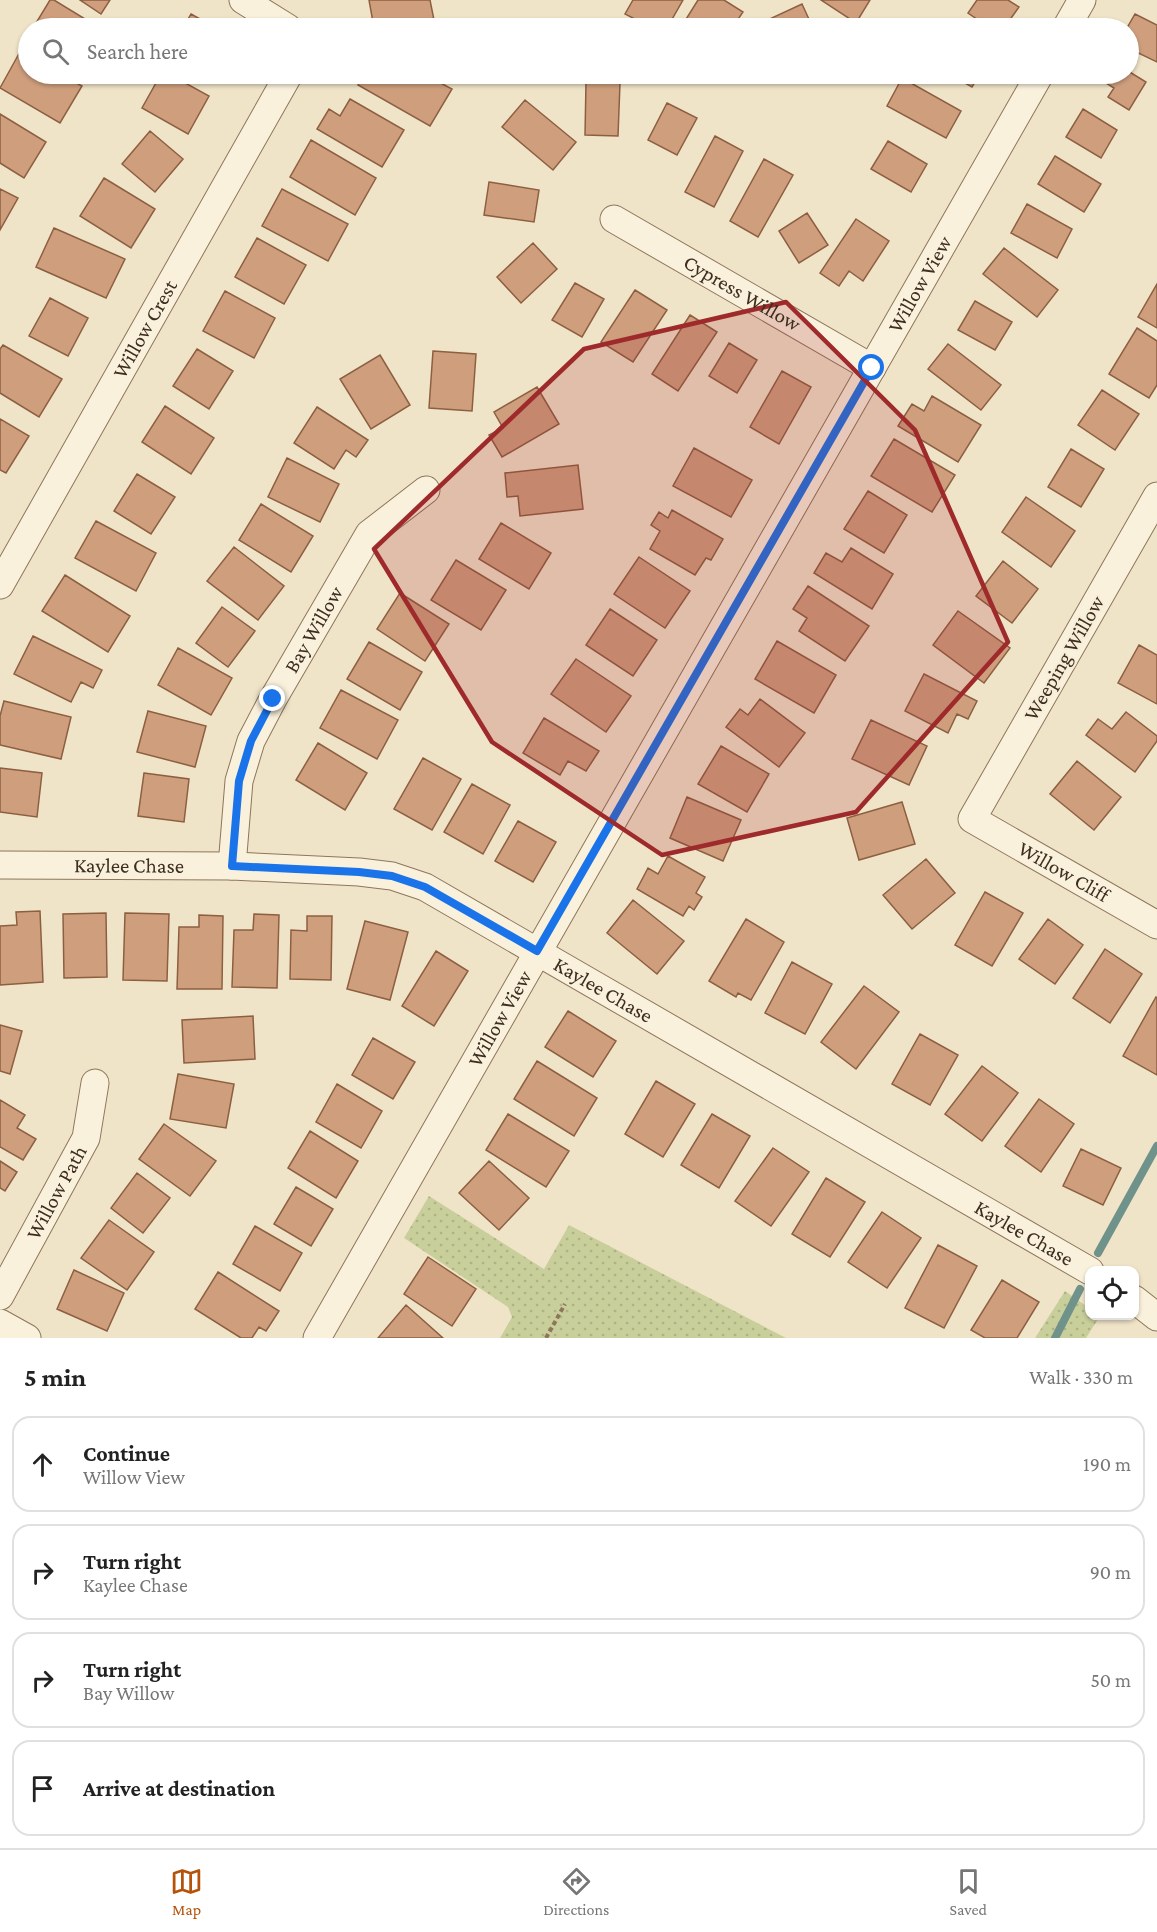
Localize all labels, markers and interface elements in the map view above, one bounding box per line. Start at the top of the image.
search box [18,18,1139,84]
icon: search [39,35,72,68]
text: Search here [87,39,188,64]
street label: Willow View [883,231,957,337]
street label: Cypress Willow [679,250,805,336]
street label: Willow Crest [107,275,183,382]
route start [858,354,884,380]
street label: Bay Willow [279,581,348,677]
street label: Weeping Willow [1019,591,1110,725]
route end [259,685,285,711]
street label: Willow Cliff [1014,836,1115,908]
street label: Kaylee Chase [74,853,184,878]
street label: Kaylee Chase [550,952,657,1028]
street label: Willow View [463,966,537,1071]
street label: Willow Path [21,1141,92,1244]
street label: Kaylee Chase [970,1195,1078,1271]
map controls [1085,1266,1139,1320]
button: locate [1085,1266,1139,1320]
text: 5 min [24,1363,86,1392]
text: Walk · 330 m [1029,1366,1133,1388]
text: Continue [83,1441,170,1466]
icon: ahead [26,1448,59,1481]
text: 190 m [1083,1453,1131,1475]
text: Willow View [83,1466,185,1488]
text: Turn right [83,1549,181,1574]
icon: right [26,1556,59,1589]
text: 90 m [1090,1561,1131,1583]
text: Kaylee Chase [83,1574,188,1596]
text: Turn right [83,1657,181,1682]
icon: right [26,1664,59,1697]
text: 50 m [1090,1669,1131,1691]
text: Bay Willow [83,1682,174,1704]
icon: arrive [26,1772,59,1805]
text: Arrive at destination [83,1776,275,1801]
tab: Map [170,1865,203,1918]
tab: Directions [543,1865,609,1918]
tab: Saved [949,1865,987,1918]

